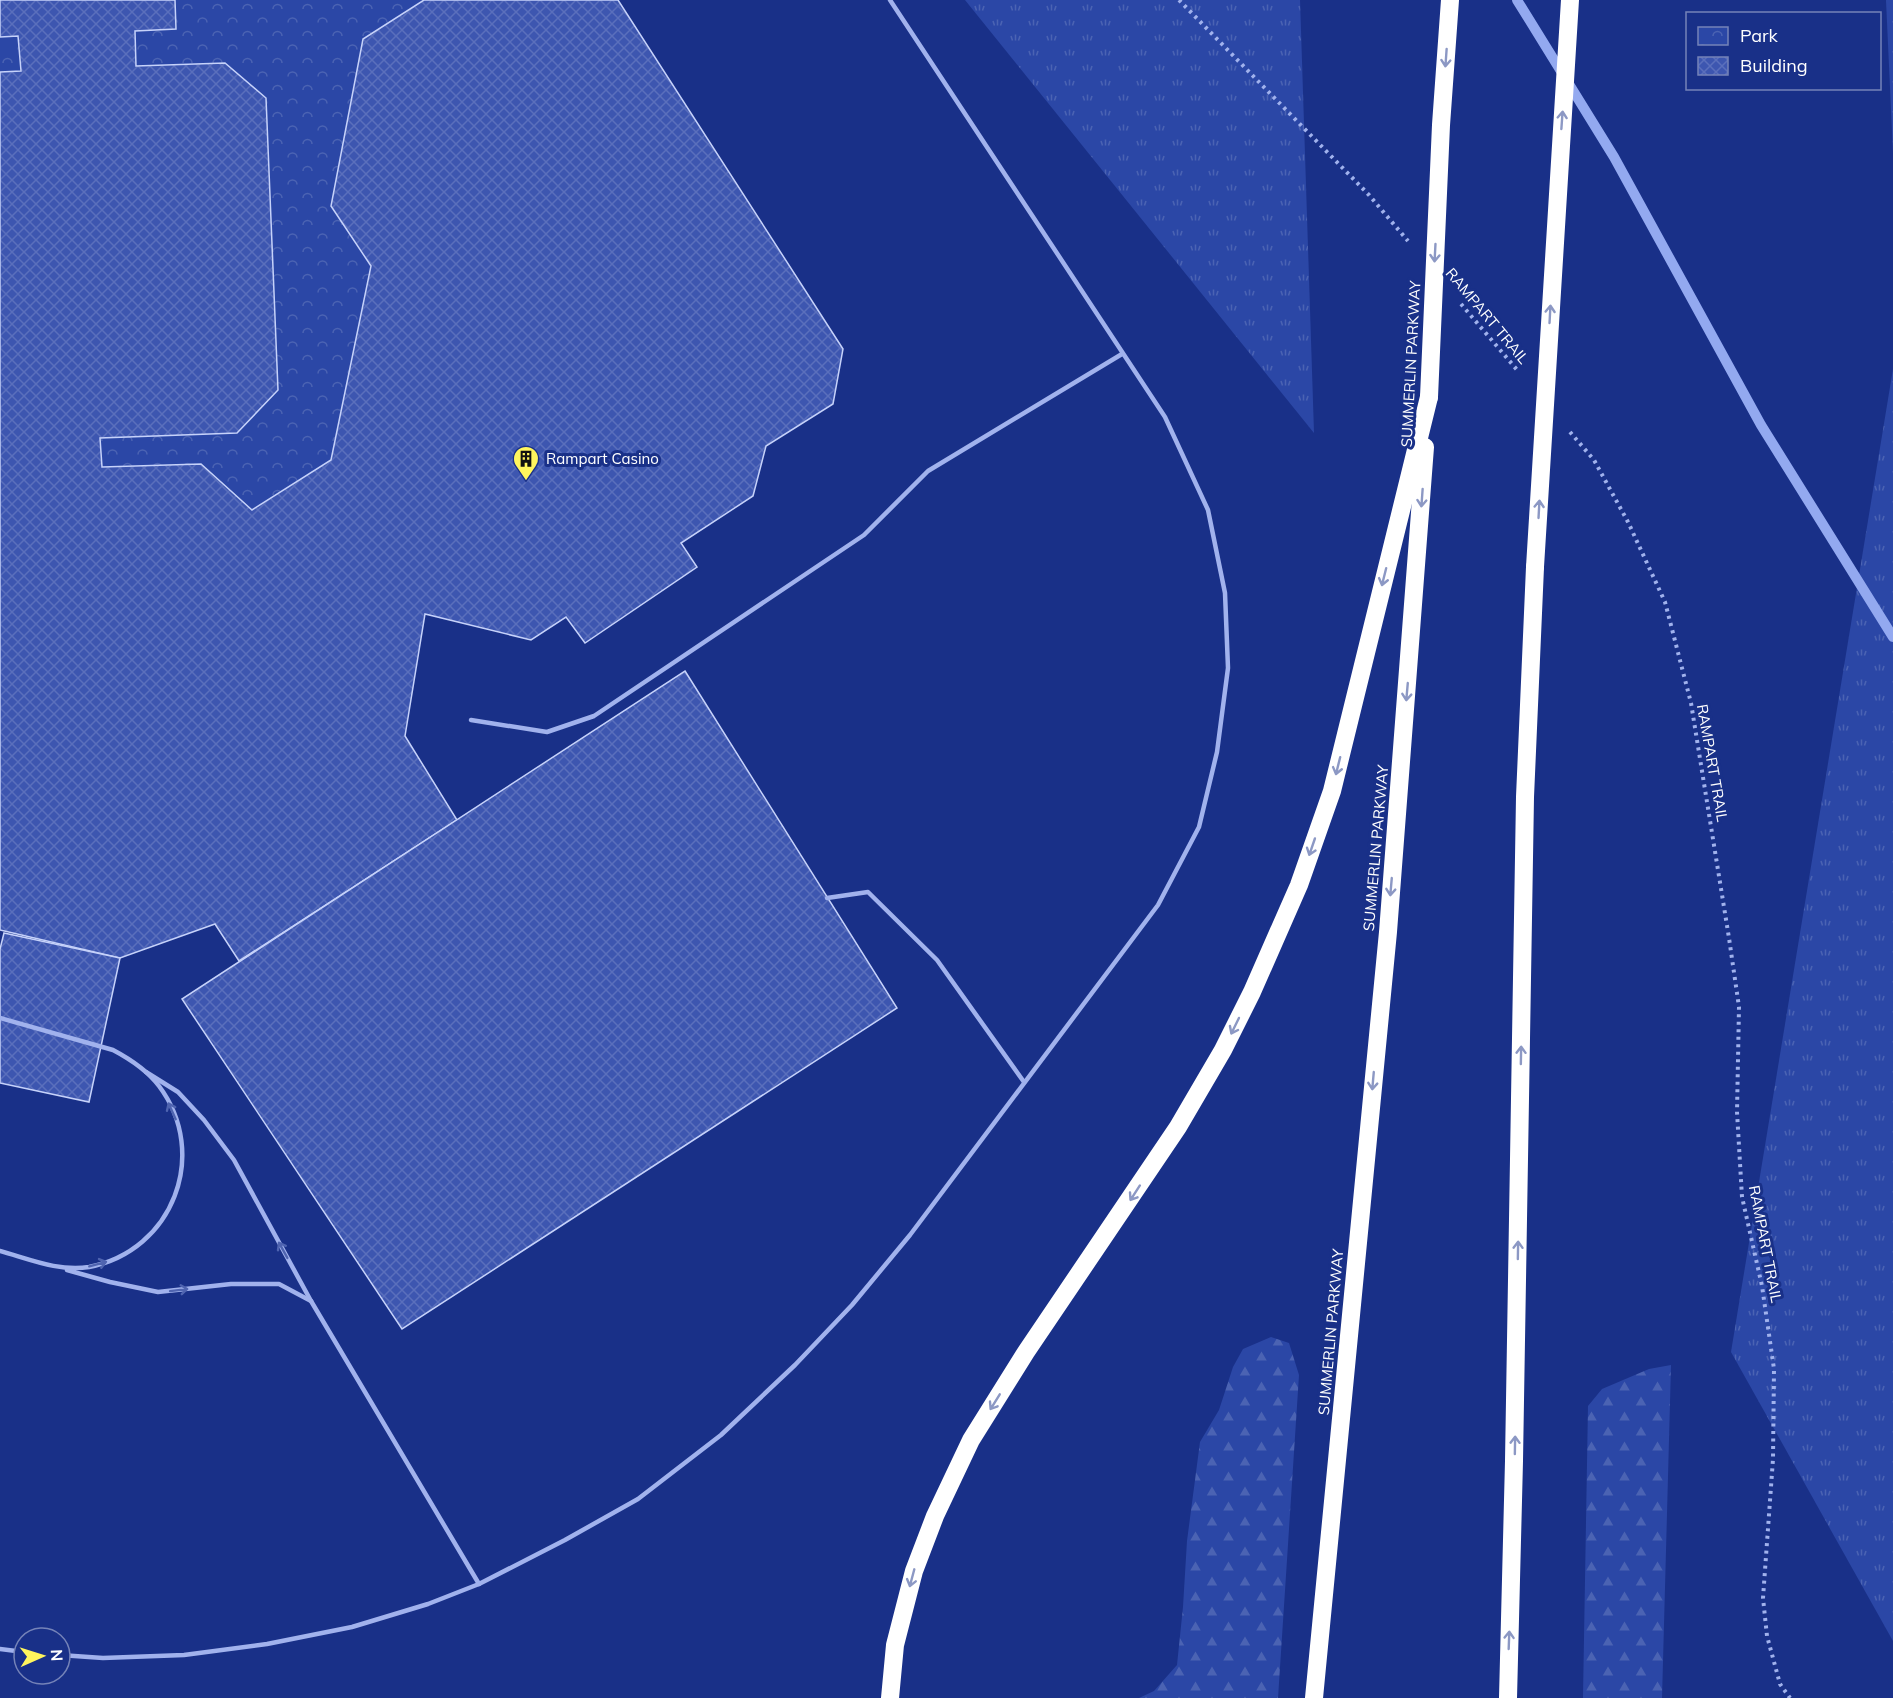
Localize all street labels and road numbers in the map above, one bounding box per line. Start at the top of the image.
street label: RAMPART TRAIL [1442,264,1533,367]
street label: SUMMERLIN PARKWAY [1397,279,1424,448]
street label: RAMPART TRAIL [1693,703,1732,823]
street label: SUMMERLIN PARKWAY [1359,763,1392,932]
street label: RAMPART TRAIL [1745,1184,1786,1304]
street label: SUMMERLIN PARKWAY [1314,1247,1347,1416]

